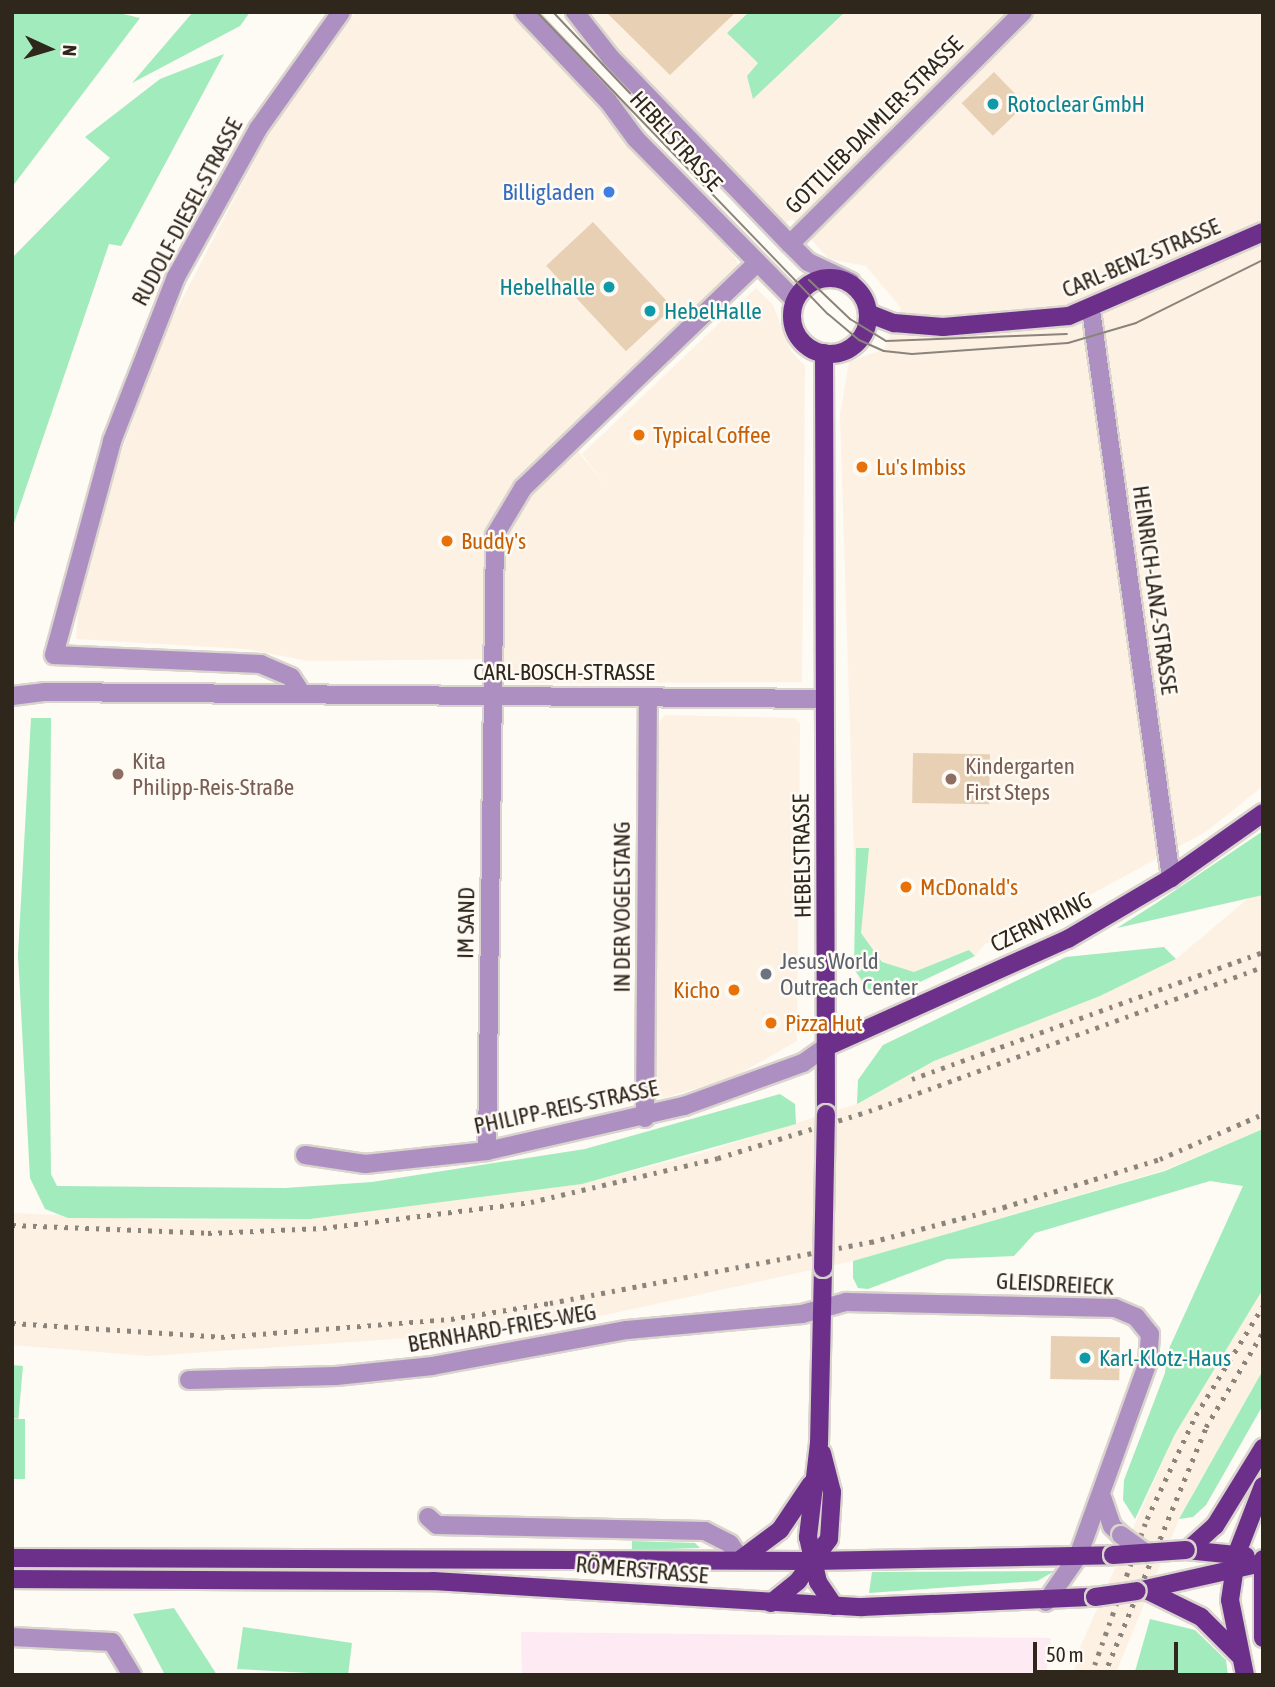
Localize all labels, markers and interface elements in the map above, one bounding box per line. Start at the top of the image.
north arrow [14,14,84,84]
street label: GOTTLIEB-DAIMLER-STRASSE [780,31,968,219]
text: N [59,44,81,57]
street label: HEBELSTRASSE [624,86,728,196]
place label: Rotoclear GmbH [1007,90,1145,118]
marker: Rotoclear GmbH [985,96,1001,112]
street label: RUDOLF-DIESEL-STRASSE [126,113,248,311]
place label: Billigladen [502,178,595,206]
marker: Billigladen [601,184,617,200]
street label: CARL-BENZ-STRASSE [1058,212,1224,304]
place label: Hebelhalle [500,273,595,301]
marker: Hebelhalle [601,279,617,295]
place label: HebelHalle [664,297,762,325]
marker: HebelHalle [642,303,658,319]
place label: Typical Coffee [653,421,771,449]
marker: Typical Coffee [631,427,647,443]
place label: Lu's Imbiss [876,453,966,481]
marker: Lu's Imbiss [854,459,870,475]
street label: HEINRICH-LANZ-STRASSE [1127,484,1183,696]
place label: Buddy's [461,527,526,555]
marker: Buddy's [439,533,455,549]
street label: CARL-BOSCH-STRASSE [473,658,655,686]
place label: Kita Philipp-Reis-Straße [132,747,294,801]
place label: Kindergarten First Steps [965,752,1075,806]
marker: Kita Philipp-Reis-Straße [110,766,126,782]
marker: Kindergarten First Steps [943,771,959,787]
street label: HEBELSTRASSE [787,794,817,918]
street label: IN DER VOGELSTANG [608,821,636,993]
place label: McDonald's [920,873,1018,901]
marker: McDonald's [898,879,914,895]
street label: CZERNYRING [986,886,1096,958]
street label: IM SAND [452,887,480,959]
place label: Jesus World Outreach Center [780,947,917,1001]
marker: Jesus World Outreach Center [758,966,774,982]
place label: Kicho [673,976,720,1004]
marker: Kicho [726,982,742,998]
place label: Pizza Hut [785,1009,863,1037]
marker: Pizza Hut [763,1015,779,1031]
street label: PHILIPP-REIS-STRASSE [471,1074,661,1140]
street label: GLEISDREIECK [995,1267,1115,1301]
street label: BERNHARD-FRIES-WEG [406,1298,598,1358]
place label: Karl-Klotz-Haus [1099,1344,1231,1372]
marker: Karl-Klotz-Haus [1077,1350,1093,1366]
street label: RÖMERSTRASSE [575,1550,709,1590]
scale bar [1037,1628,1182,1672]
text: 50 m [1046,1642,1084,1666]

